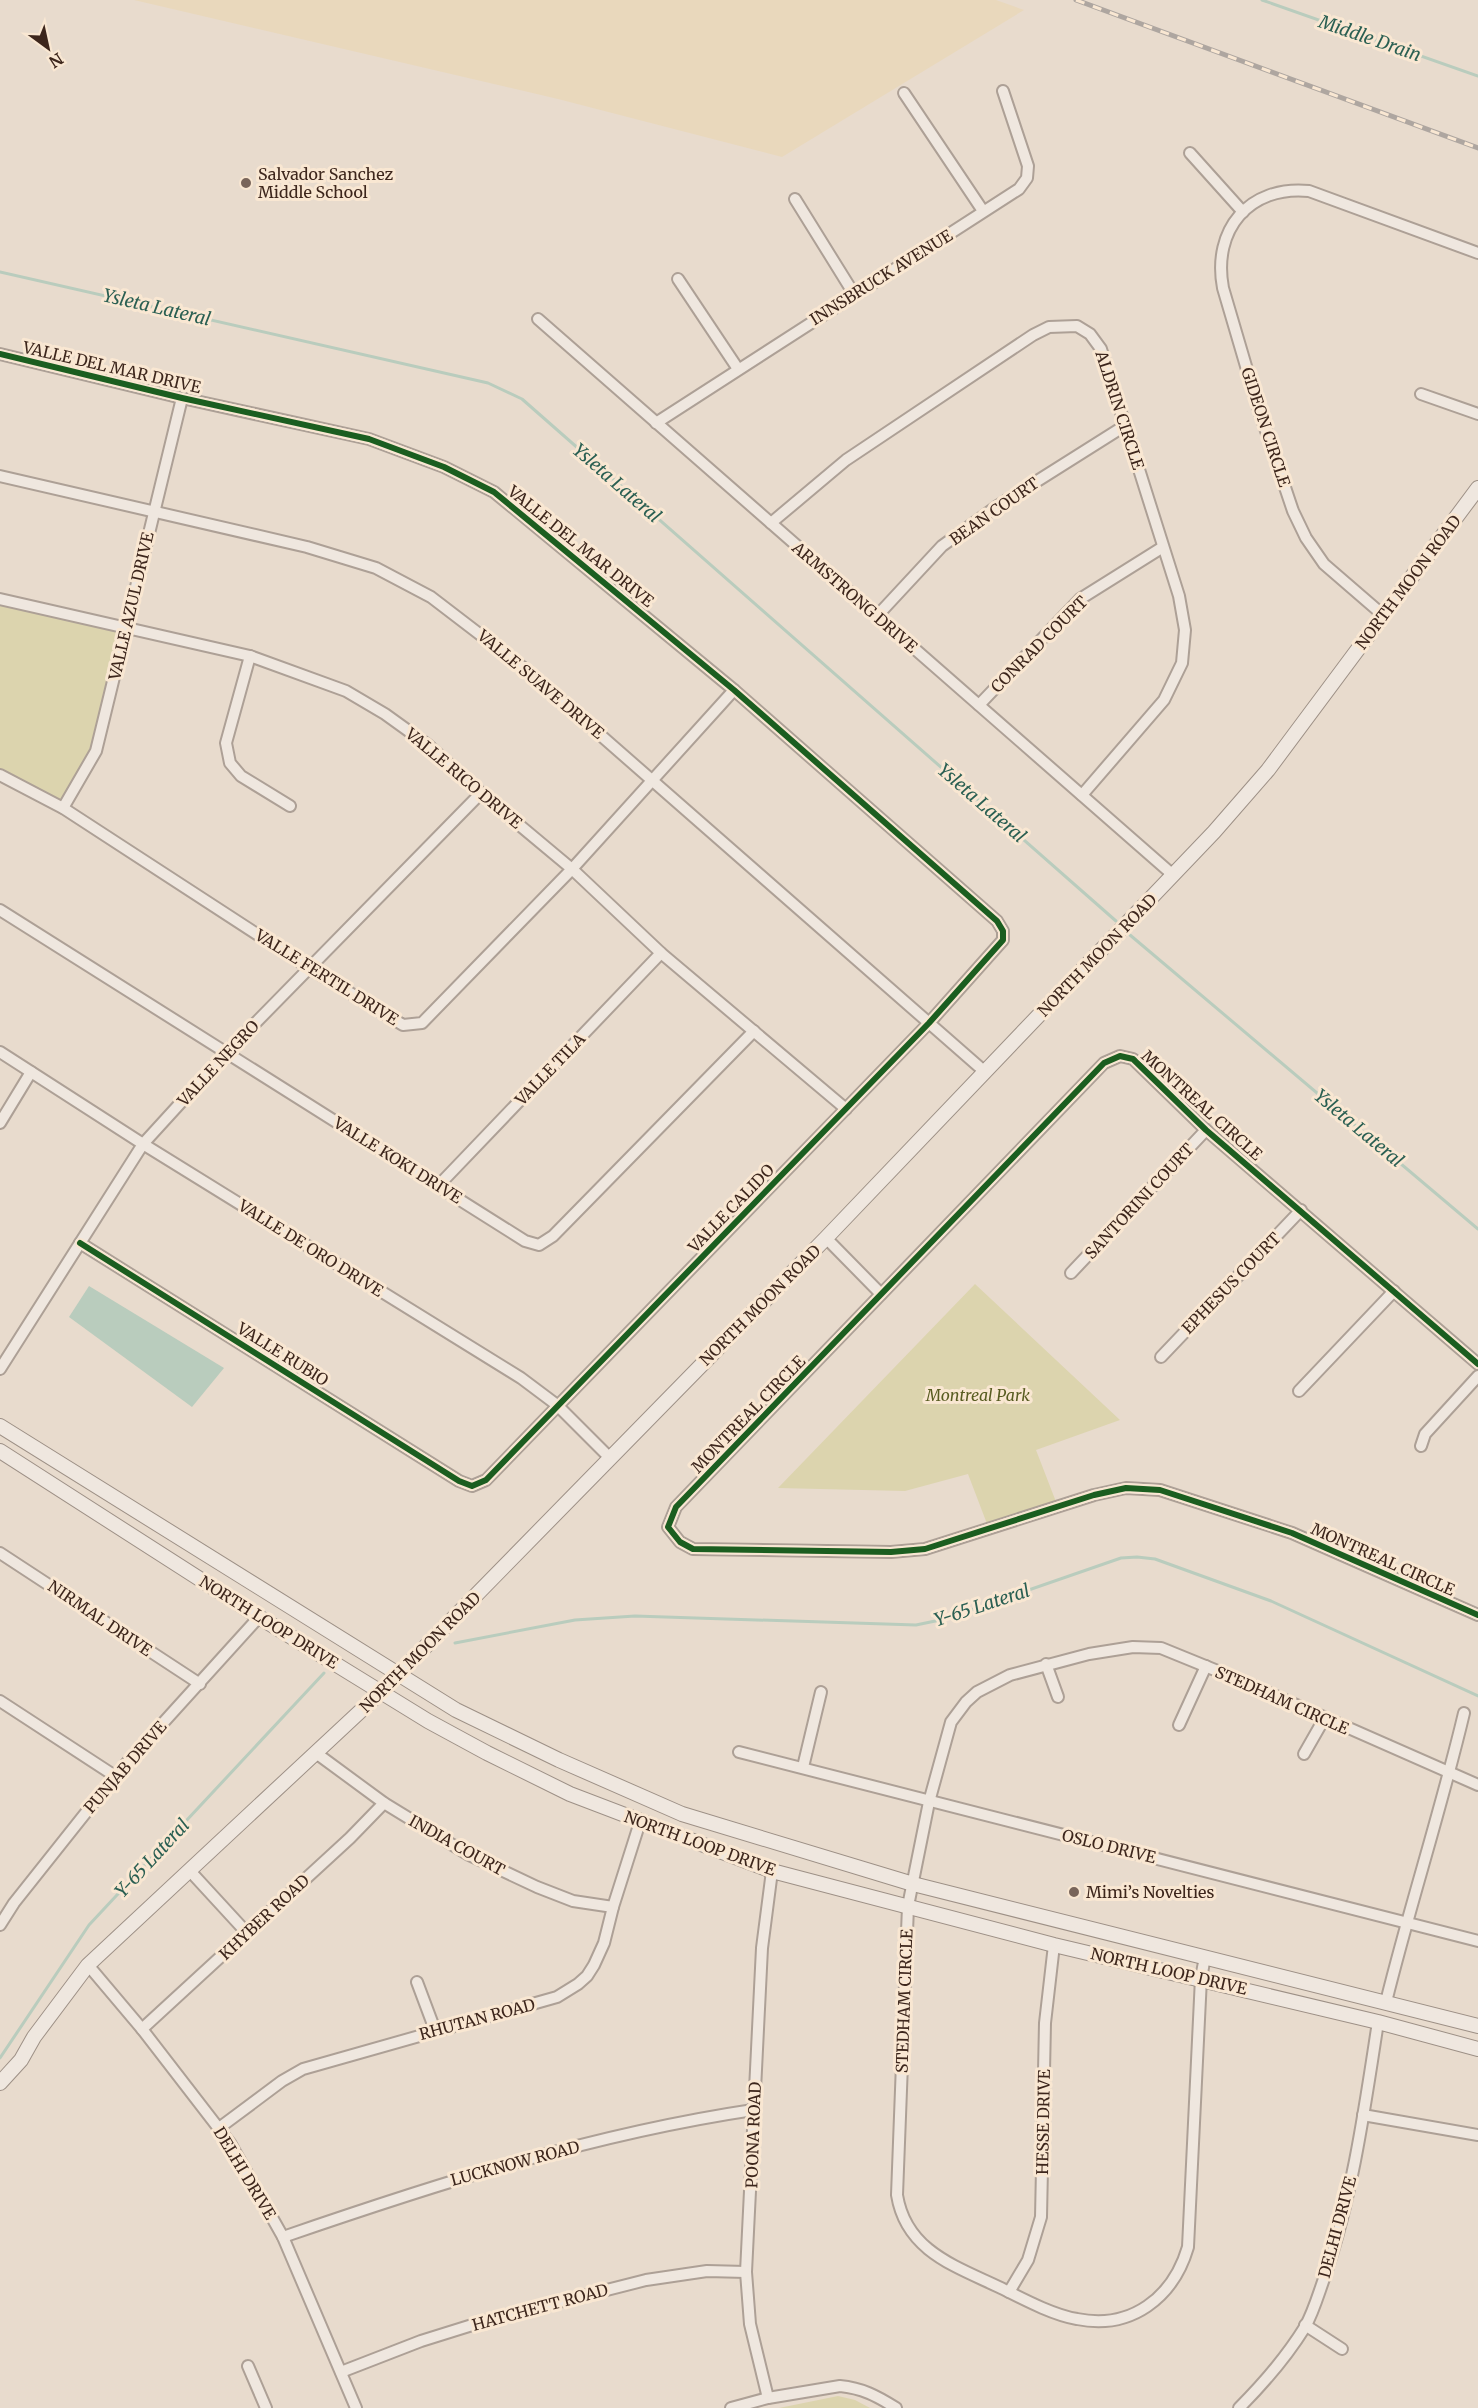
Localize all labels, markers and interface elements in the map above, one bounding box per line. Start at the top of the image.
water label: Middle Drain [1315,9,1424,66]
north arrow [18,18,78,78]
text: N [45,49,67,73]
place label: Salvador Sanchez Middle School [258,164,394,202]
marker: Salvador Sanchez Middle School [239,176,253,190]
street label: INNSBRUCK AVENUE [806,225,957,329]
water label: Ysleta Lateral [101,283,213,331]
street label: VALLE DEL MAR DRIVE [20,337,204,397]
street label: ALDRIN CIRCLE [1091,347,1149,473]
street label: GIDEON CIRCLE [1237,365,1295,490]
water label: Ysleta Lateral [568,438,666,528]
street label: BEAN COURT [946,473,1042,549]
street label: VALLE DEL MAR DRIVE [503,480,659,612]
street label: NORTH MOON ROAD [1351,511,1465,653]
street label: VALLE AZUL DRIVE [104,529,158,683]
street label: ARMSTRONG DRIVE [788,537,922,657]
street label: CONRAD COURT [987,592,1091,696]
street label: VALLE SUAVE DRIVE [473,625,609,743]
street label: VALLE RICO DRIVE [401,723,527,833]
water label: Ysleta Lateral [933,758,1031,848]
street label: NORTH MOON ROAD [1033,889,1161,1021]
street label: VALLE FERTIL DRIVE [251,924,403,1030]
street label: VALLE NEGRO [172,1016,263,1111]
street label: VALLE TILA [510,1028,590,1110]
street label: MONTREAL CIRCLE [1138,1046,1267,1165]
water label: Ysleta Lateral [1310,1084,1408,1172]
street label: VALLE KOKI DRIVE [329,1112,467,1208]
street label: SANTORINI COURT [1080,1139,1198,1263]
street label: VALLE CALIDO [683,1159,779,1257]
street label: VALLE DE ORO DRIVE [234,1195,388,1301]
street label: EPHESUS COURT [1177,1228,1285,1338]
street label: NORTH MOON ROAD [695,1240,825,1370]
street label: VALLE RUBIO [233,1317,333,1390]
street label: MONTREAL CIRCLE [687,1351,810,1477]
park label: Montreal Park [925,1385,1030,1405]
street label: MONTREAL CIRCLE [1308,1518,1459,1600]
street label: NORTH LOOP DRIVE [196,1571,343,1673]
street label: NIRMAL DRIVE [44,1576,157,1661]
water label: Y-65 Lateral [931,1579,1033,1631]
street label: NORTH MOON ROAD [355,1587,485,1717]
street label: STEDHAM CIRCLE [1212,1662,1353,1739]
street label: PUNJAB DRIVE [79,1716,171,1817]
street label: NORTH LOOP DRIVE [622,1806,779,1880]
street label: INDIA COURT [405,1810,509,1880]
water label: Y-65 Lateral [110,1814,194,1902]
street label: OSLO DRIVE [1060,1825,1159,1868]
street label: KHYBER ROAD [215,1870,313,1964]
place label: Mimi’s Novelties [1086,1882,1215,1902]
marker: Mimi’s Novelties [1067,1885,1081,1899]
street label: STEDHAM CIRCLE [891,1928,917,2073]
street label: NORTH LOOP DRIVE [1089,1943,1250,1999]
street label: RHUTAN ROAD [417,1994,537,2044]
street label: HESSE DRIVE [1032,2068,1054,2175]
street label: POONA ROAD [741,2081,765,2189]
street label: DELHI DRIVE [210,2123,281,2224]
street label: LUCKNOW ROAD [448,2136,582,2190]
street label: DELHI DRIVE [1314,2173,1360,2280]
street label: HATCHETT ROAD [470,2279,610,2335]

